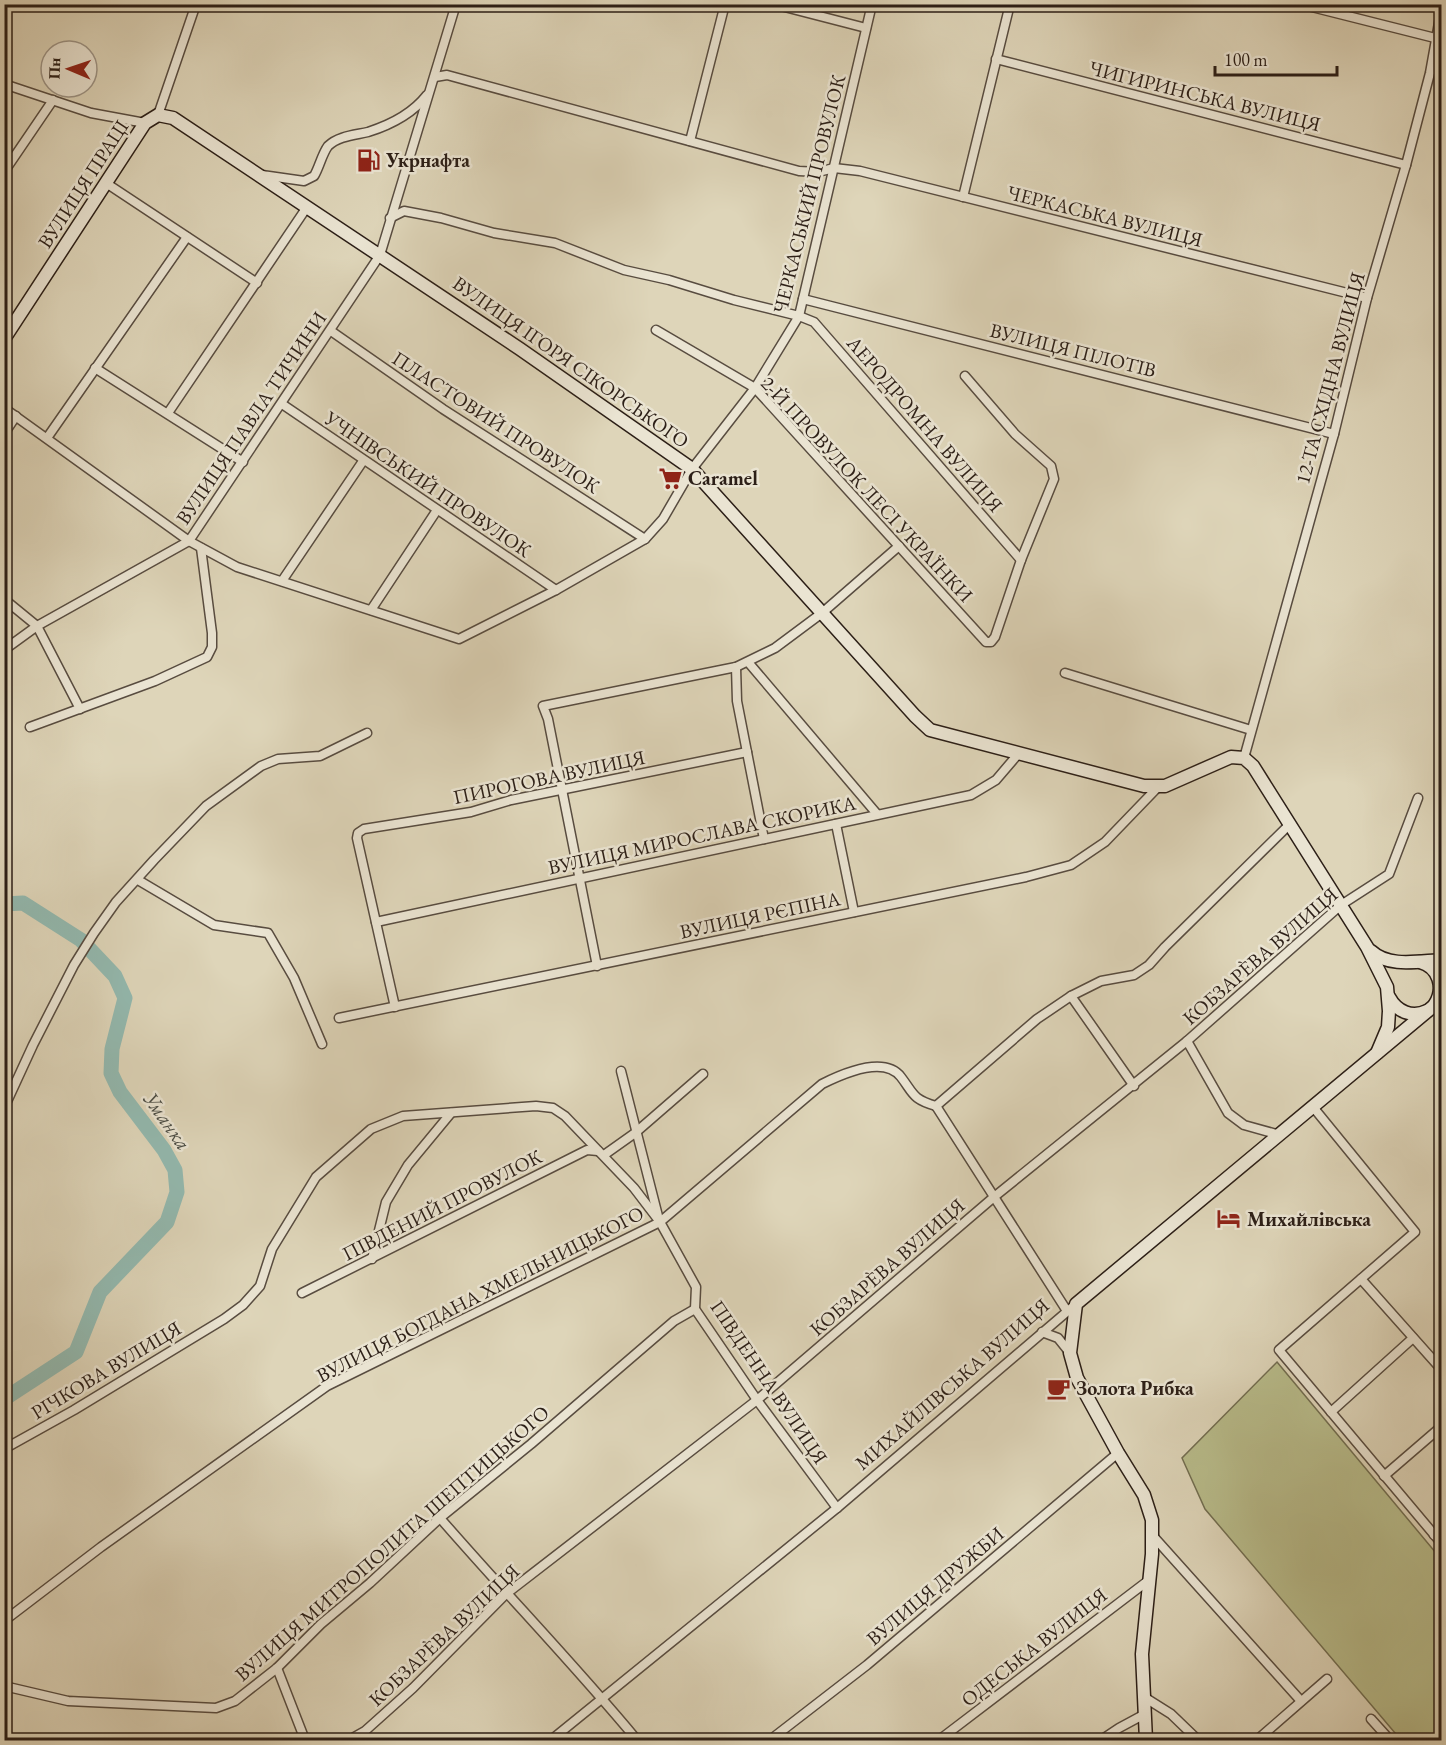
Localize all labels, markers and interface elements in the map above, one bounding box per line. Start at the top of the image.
north arrow [39,39,99,99]
scale bar [1215,39,1336,77]
text: 100 m [1224,48,1268,71]
street label: ЧИГИРИНСЬКА ВУЛИЦЯ [1087,55,1323,137]
text: Пн [44,57,65,80]
street label: ЧЕРКАСЬКИЙ ПРОВУЛОК [767,71,851,316]
street label: ВУЛИЦЯ ПРАЦІ [32,115,134,253]
fuel station icon: Укрнафта [355,147,381,173]
place label: Укрнафта [385,147,470,173]
street label: ЧЕРКАСЬКА ВУЛИЦЯ [1005,179,1205,253]
street label: 12-ТА СХІДНА ВУЛИЦЯ [1289,269,1371,487]
street label: ВУЛИЦЯ ІГОРЯ СІКОРСЬКОГО [448,270,694,454]
street label: ВУЛИЦЯ ПАВЛА ТИЧИНИ [170,307,332,529]
street label: ВУЛИЦЯ ПІЛОТІВ [987,317,1159,383]
street label: АЕРОДРОМНА ВУЛИЦЯ [841,330,1009,518]
street label: ПЛАСТОВИЙ ПРОВУЛОК [387,345,605,499]
street label: 2-Й ПРОВУЛОК ЛЕСІ УКРАЇНКИ [755,371,979,607]
street label: УЧНІВСЬКИЙ ПРОВУЛОК [319,404,537,563]
supermarket icon: Caramel [657,465,683,491]
place label: Caramel [688,465,758,491]
street label: ПИРОГОВА ВУЛИЦЯ [451,744,647,810]
street label: ВУЛИЦЯ МИРОСЛАВА СКОРИКА [546,790,859,880]
street label: КОБЗАРÈВА ВУЛИЦЯ [1177,881,1343,1031]
street label: ВУЛИЦЯ РЄПІНА [677,885,843,945]
water label: Уманка [138,1086,197,1155]
street label: ПІВДЕНИЙ ПРОВУЛОК [338,1143,547,1267]
street label: КОБЗАРÈВА ВУЛИЦЯ [804,1192,970,1342]
street label: ВУЛИЦЯ БОГДАНА ХМЕЛЬНИЦЬКОГО [312,1200,648,1388]
hotel icon: Михайлівська [1216,1206,1242,1232]
place label: Михайлівська [1247,1206,1371,1232]
street label: МИХАЙЛІВСЬКА ВУЛИЦЯ [849,1292,1055,1476]
street label: ПІВДЕННА ВУЛИЦЯ [704,1295,834,1469]
street label: РІЧКОВА ВУЛИЦЯ [26,1315,186,1425]
cafe icon: Золота Рибка [1045,1375,1071,1401]
place label: Золота Рибка [1076,1375,1194,1401]
street label: ВУЛИЦЯ МИТРОПОЛИТА ШЕПТИЦЬКОГО [229,1399,555,1687]
street label: ВУЛИЦЯ ДРУЖБИ [861,1521,1009,1651]
street label: КОБЗАРÈВА ВУЛИЦЯ [363,1558,525,1712]
street label: ОДЕСЬКА ВУЛИЦЯ [956,1582,1112,1712]

